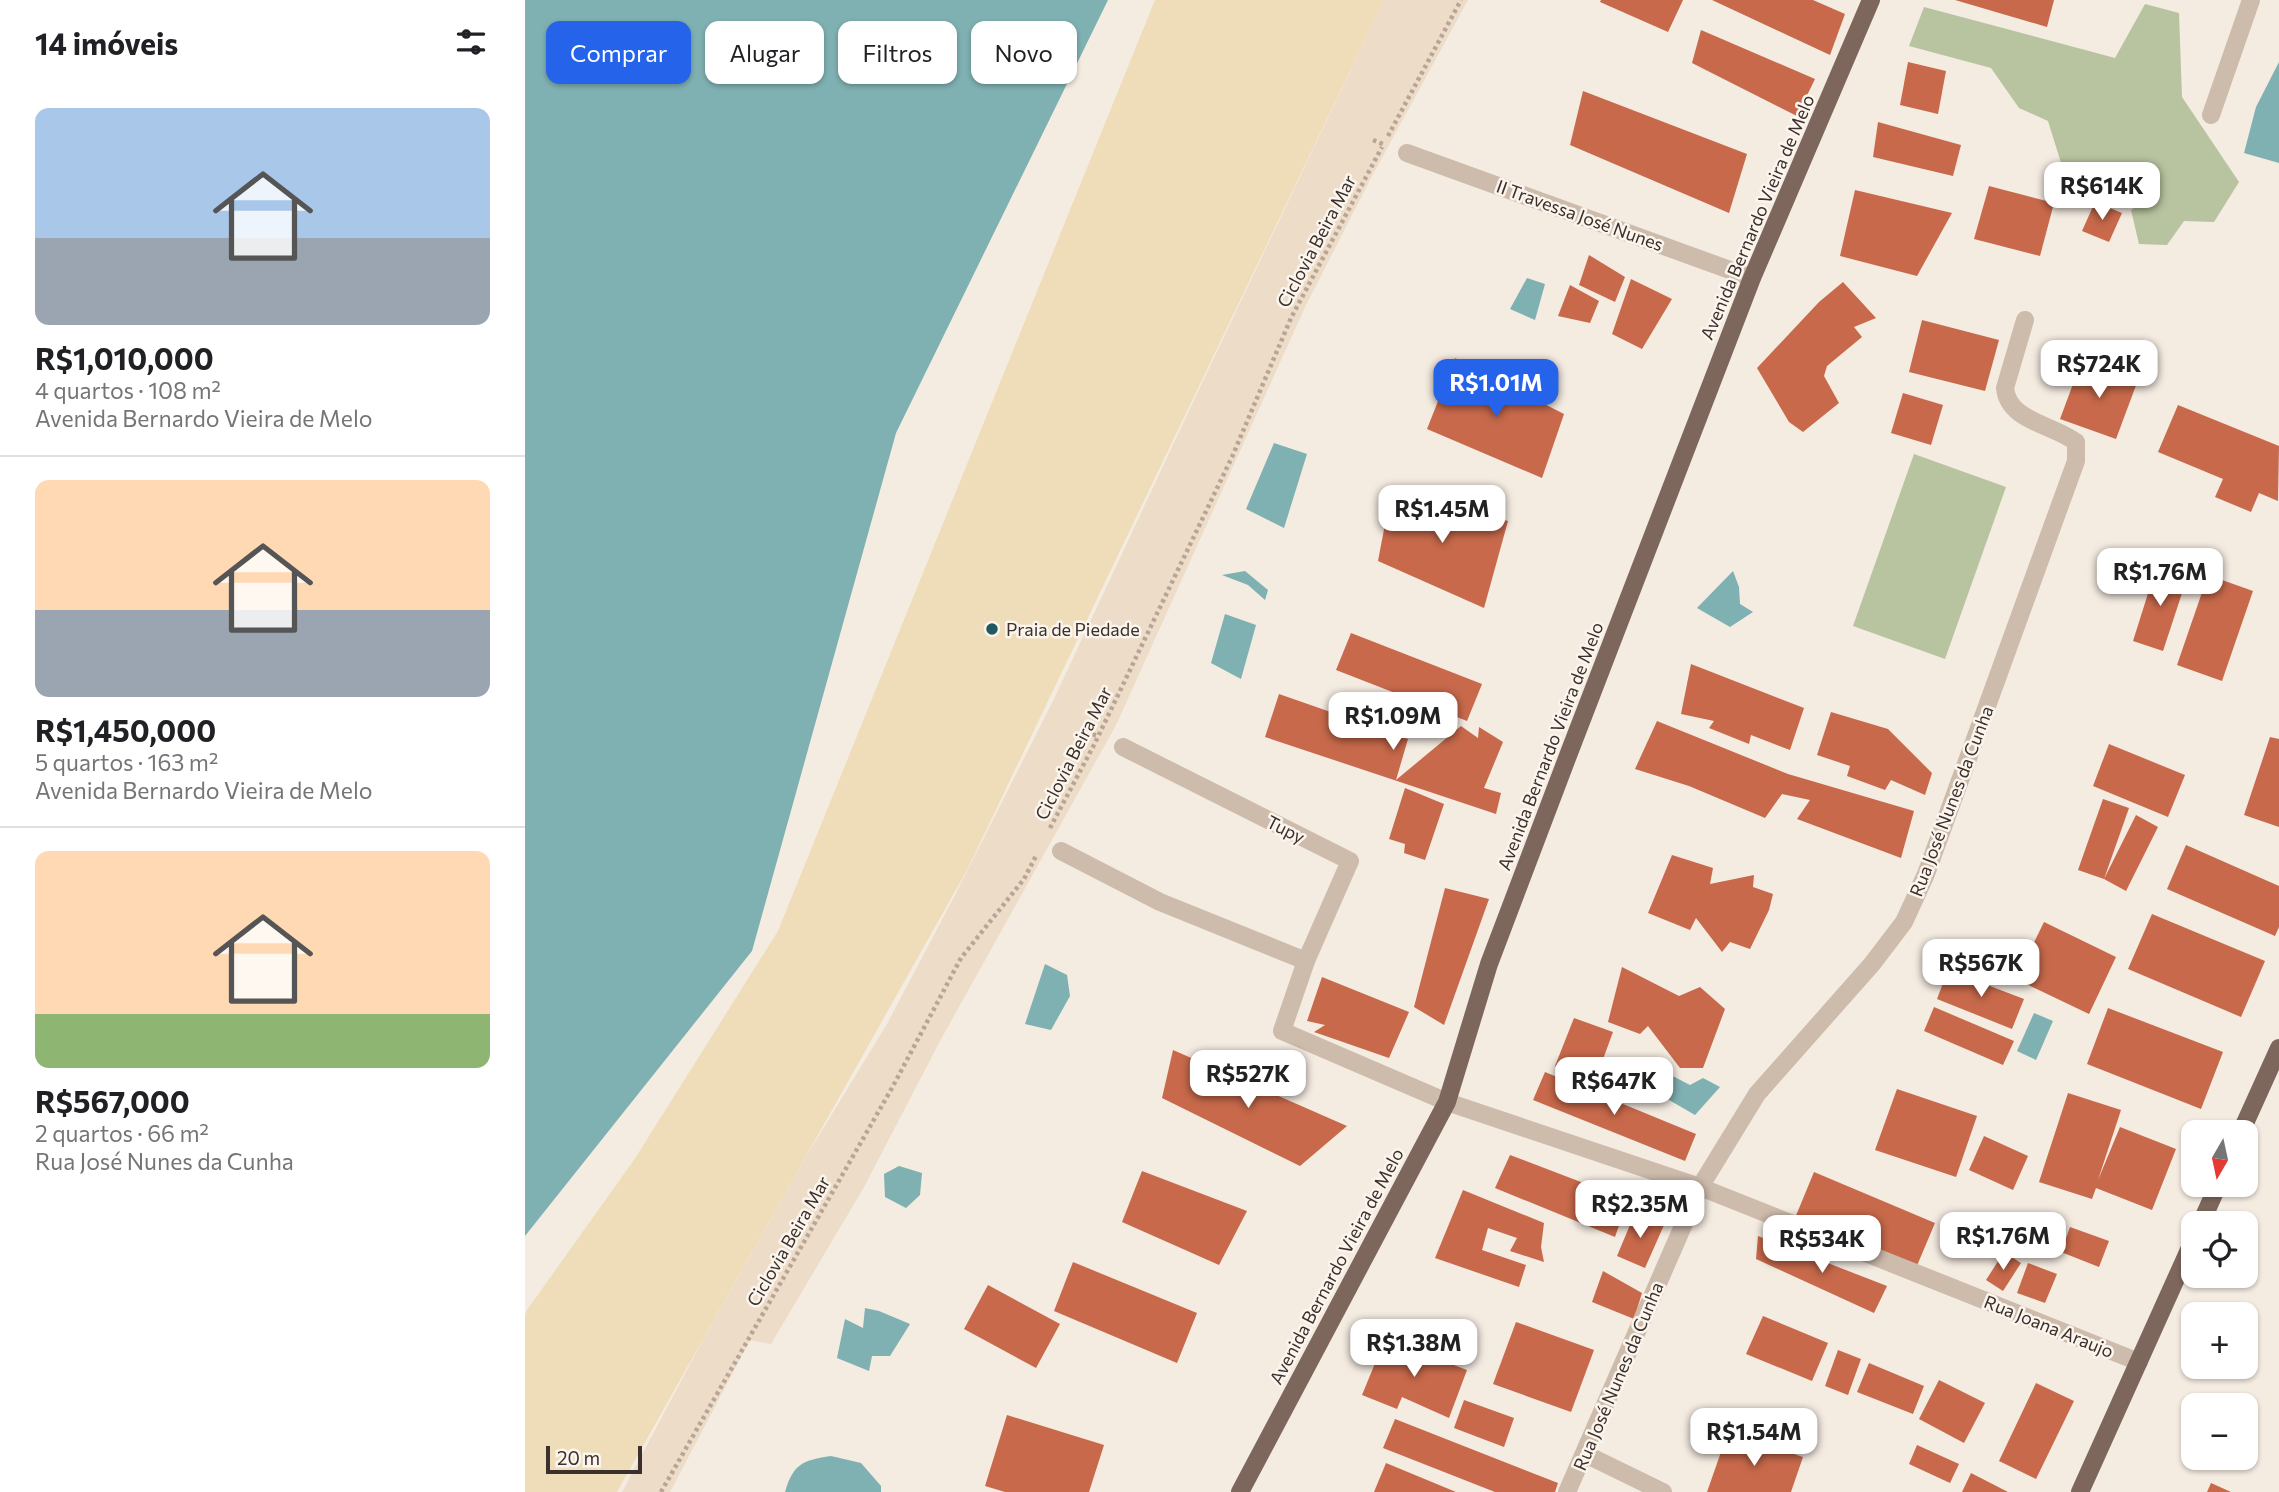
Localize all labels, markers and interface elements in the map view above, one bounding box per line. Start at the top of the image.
chip: Comprar [546,21,691,84]
chip: Alugar [705,21,824,84]
chip: Filtros [838,21,957,84]
chip: Novo [971,21,1077,84]
icon: filters [452,23,490,61]
text: 14 imóveis [35,24,178,61]
street label: Avenida Bernardo Vieira de Melo [1695,91,1819,343]
icon: home [200,153,326,279]
pin: R$614K [2045,162,2159,222]
street label: Ciclovia Beira Mar [1272,171,1360,311]
text: R$614K [2060,171,2144,199]
street label: II Travessa José Nunes [1494,175,1666,255]
text: R$1,010,000 [35,339,214,376]
pin: R$724K [2042,340,2156,400]
text: R$724K [2057,349,2141,377]
pin: R$1.01M [1431,360,1561,419]
text: R$1.01M [1449,368,1543,396]
text: 4 quartos · 108 m² [35,376,221,404]
text: Avenida Bernardo Vieira de Melo [35,404,373,432]
pin: R$1.45M [1377,486,1507,545]
text: R$1.45M [1394,494,1490,522]
icon: home [200,525,326,651]
pin: R$1.76M [2095,548,2225,608]
text: R$1.76M [2113,557,2207,585]
place label: Praia de Piedade [1006,618,1140,640]
street label: Avenida Bernardo Vieira de Melo [1492,619,1608,873]
marker: Praia de Piedade [984,621,1000,637]
street label: Ciclovia Beira Mar [1030,683,1116,823]
pin: R$1.09M [1328,692,1458,752]
text: R$1.09M [1345,701,1441,729]
street label: Rua José Nunes da Cunha [1904,702,1998,900]
text: R$1,450,000 [35,711,216,748]
text: 5 quartos · 163 m² [35,748,218,776]
text: Avenida Bernardo Vieira de Melo [35,776,373,804]
street label: Tupy [1263,810,1309,848]
icon: home [200,896,326,1022]
pin: R$567K [1924,940,2038,999]
text: R$567K [1938,948,2024,976]
pin: R$527K [1191,1050,1305,1110]
pin: R$647K [1557,1058,1671,1117]
text: R$527K [1206,1059,1290,1087]
text: R$647K [1571,1066,1657,1094]
text: R$567,000 [35,1082,190,1119]
text: 2 quartos · 66 m² [35,1119,209,1147]
north arrow [2181,1120,2257,1197]
map controls [2181,1120,2258,1470]
street label: Avenida Bernardo Vieira de Melo [1264,1144,1408,1388]
text: Rua José Nunes da Cunha [35,1147,294,1175]
street label: Ciclovia Beira Mar [742,1172,834,1310]
pin: R$2.35M [1575,1180,1705,1240]
text: R$2.35M [1591,1189,1689,1217]
button: locate [2181,1211,2258,1288]
pin: R$1.76M [1938,1212,2068,1272]
pin: R$534K [1765,1216,1879,1275]
text: R$1.76M [1956,1221,2050,1249]
text: R$534K [1779,1224,1865,1252]
street label: Rua José Nunes da Cunha [1568,1278,1668,1474]
street label: Rua Joana Araujo [1981,1290,2117,1362]
button: + [2181,1302,2258,1379]
pin: R$1.38M [1349,1320,1479,1379]
text: R$1.38M [1366,1328,1462,1356]
button: − [2181,1393,2258,1470]
pin: R$1.54M [1689,1408,1819,1468]
text: R$1.54M [1706,1417,1802,1445]
scale bar [546,1443,642,1475]
text: 20 m [557,1446,600,1469]

